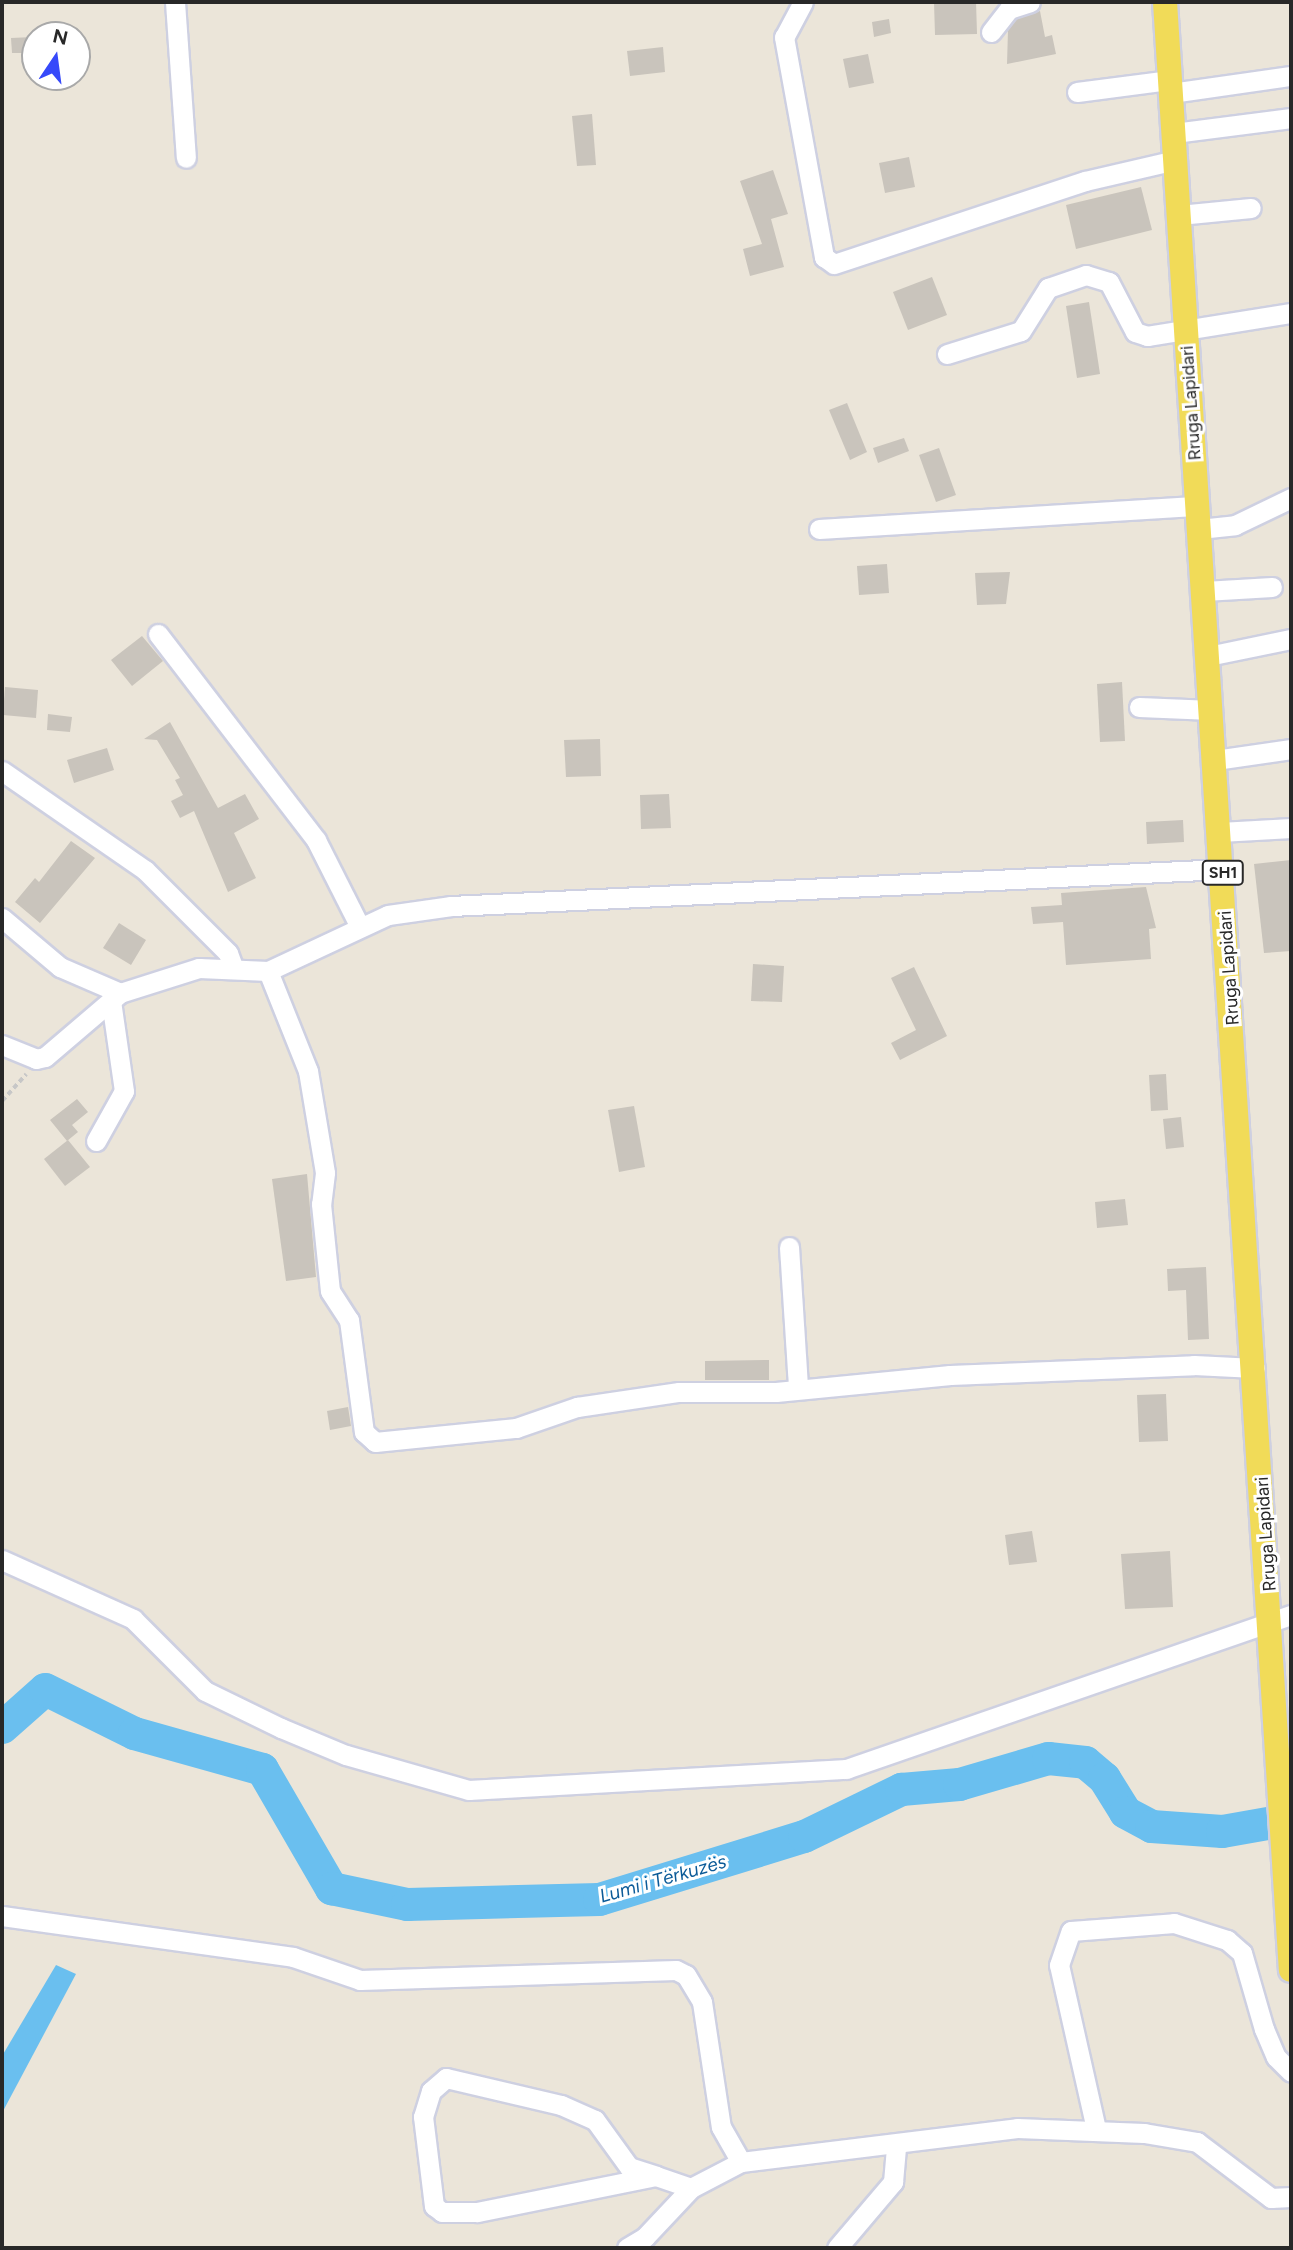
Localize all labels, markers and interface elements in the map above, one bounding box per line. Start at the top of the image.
north arrow [21,21,91,91]
text: N [51,24,70,50]
street label: Rruga Lapidari [1176,345,1206,461]
road number: SH1 [1200,860,1246,886]
street label: Rruga Lapidari [1214,910,1244,1026]
street label: Rruga Lapidari [1251,1476,1281,1592]
water label: Lumi i Tërkuzës [597,1850,729,1908]

